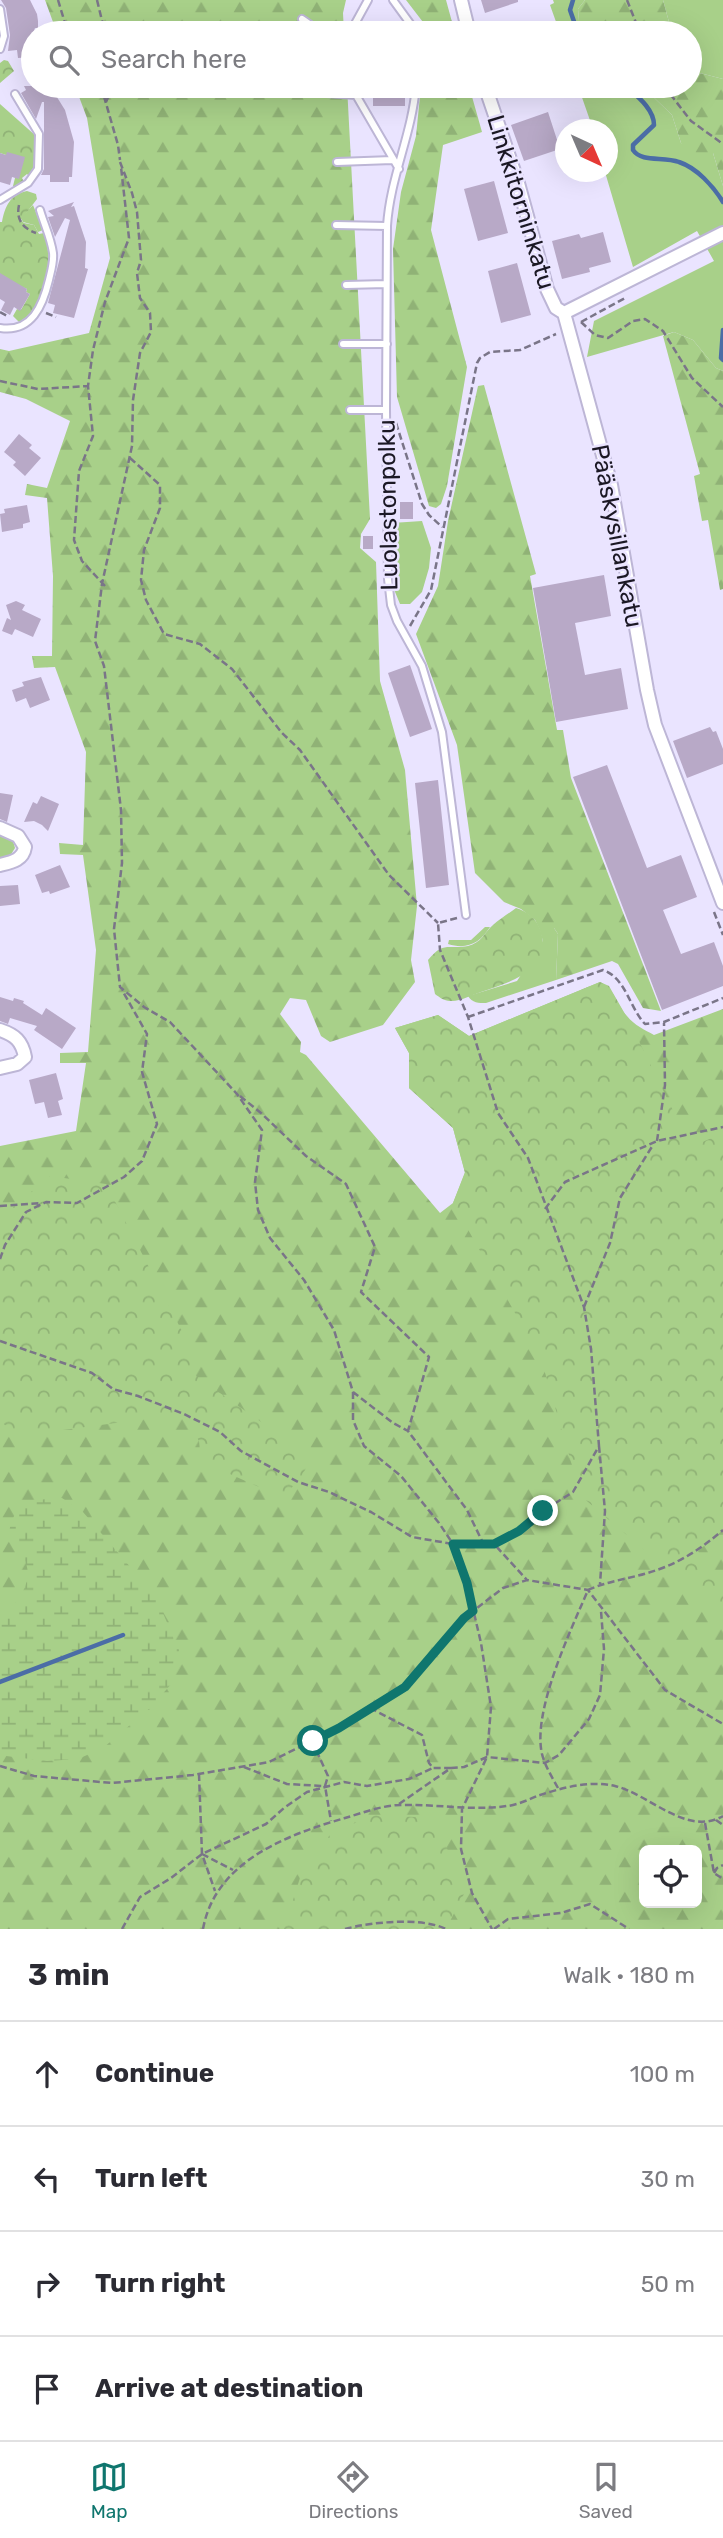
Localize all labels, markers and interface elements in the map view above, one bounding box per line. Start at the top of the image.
search box [21,21,702,98]
icon: search [45,41,83,79]
text: Search here [101,44,247,75]
street label: Linkkitorninkatu [481,111,561,293]
north arrow [555,119,618,182]
street label: Luolastonpolku [373,419,403,591]
street label: Pääskysillankatu [586,442,648,630]
route end [527,1495,558,1526]
route start [297,1725,328,1756]
map controls [639,1845,702,1908]
button: locate [639,1845,702,1908]
text: 3 min [28,1957,110,1993]
text: Walk · 180 m [563,1961,695,1989]
icon: ahead [28,2055,66,2093]
text: Continue [95,2058,214,2089]
text: 100 m [630,2060,695,2088]
icon: left [28,2160,66,2198]
text: Turn left [95,2163,207,2194]
text: 30 m [640,2165,695,2193]
icon: right [28,2265,66,2303]
text: Turn right [95,2268,225,2299]
text: 50 m [641,2270,695,2298]
icon: arrive [28,2370,66,2408]
text: Arrive at destination [95,2373,363,2404]
tab: Map [90,2458,128,2523]
tab: Directions [308,2458,398,2523]
tab: Saved [579,2458,633,2523]

